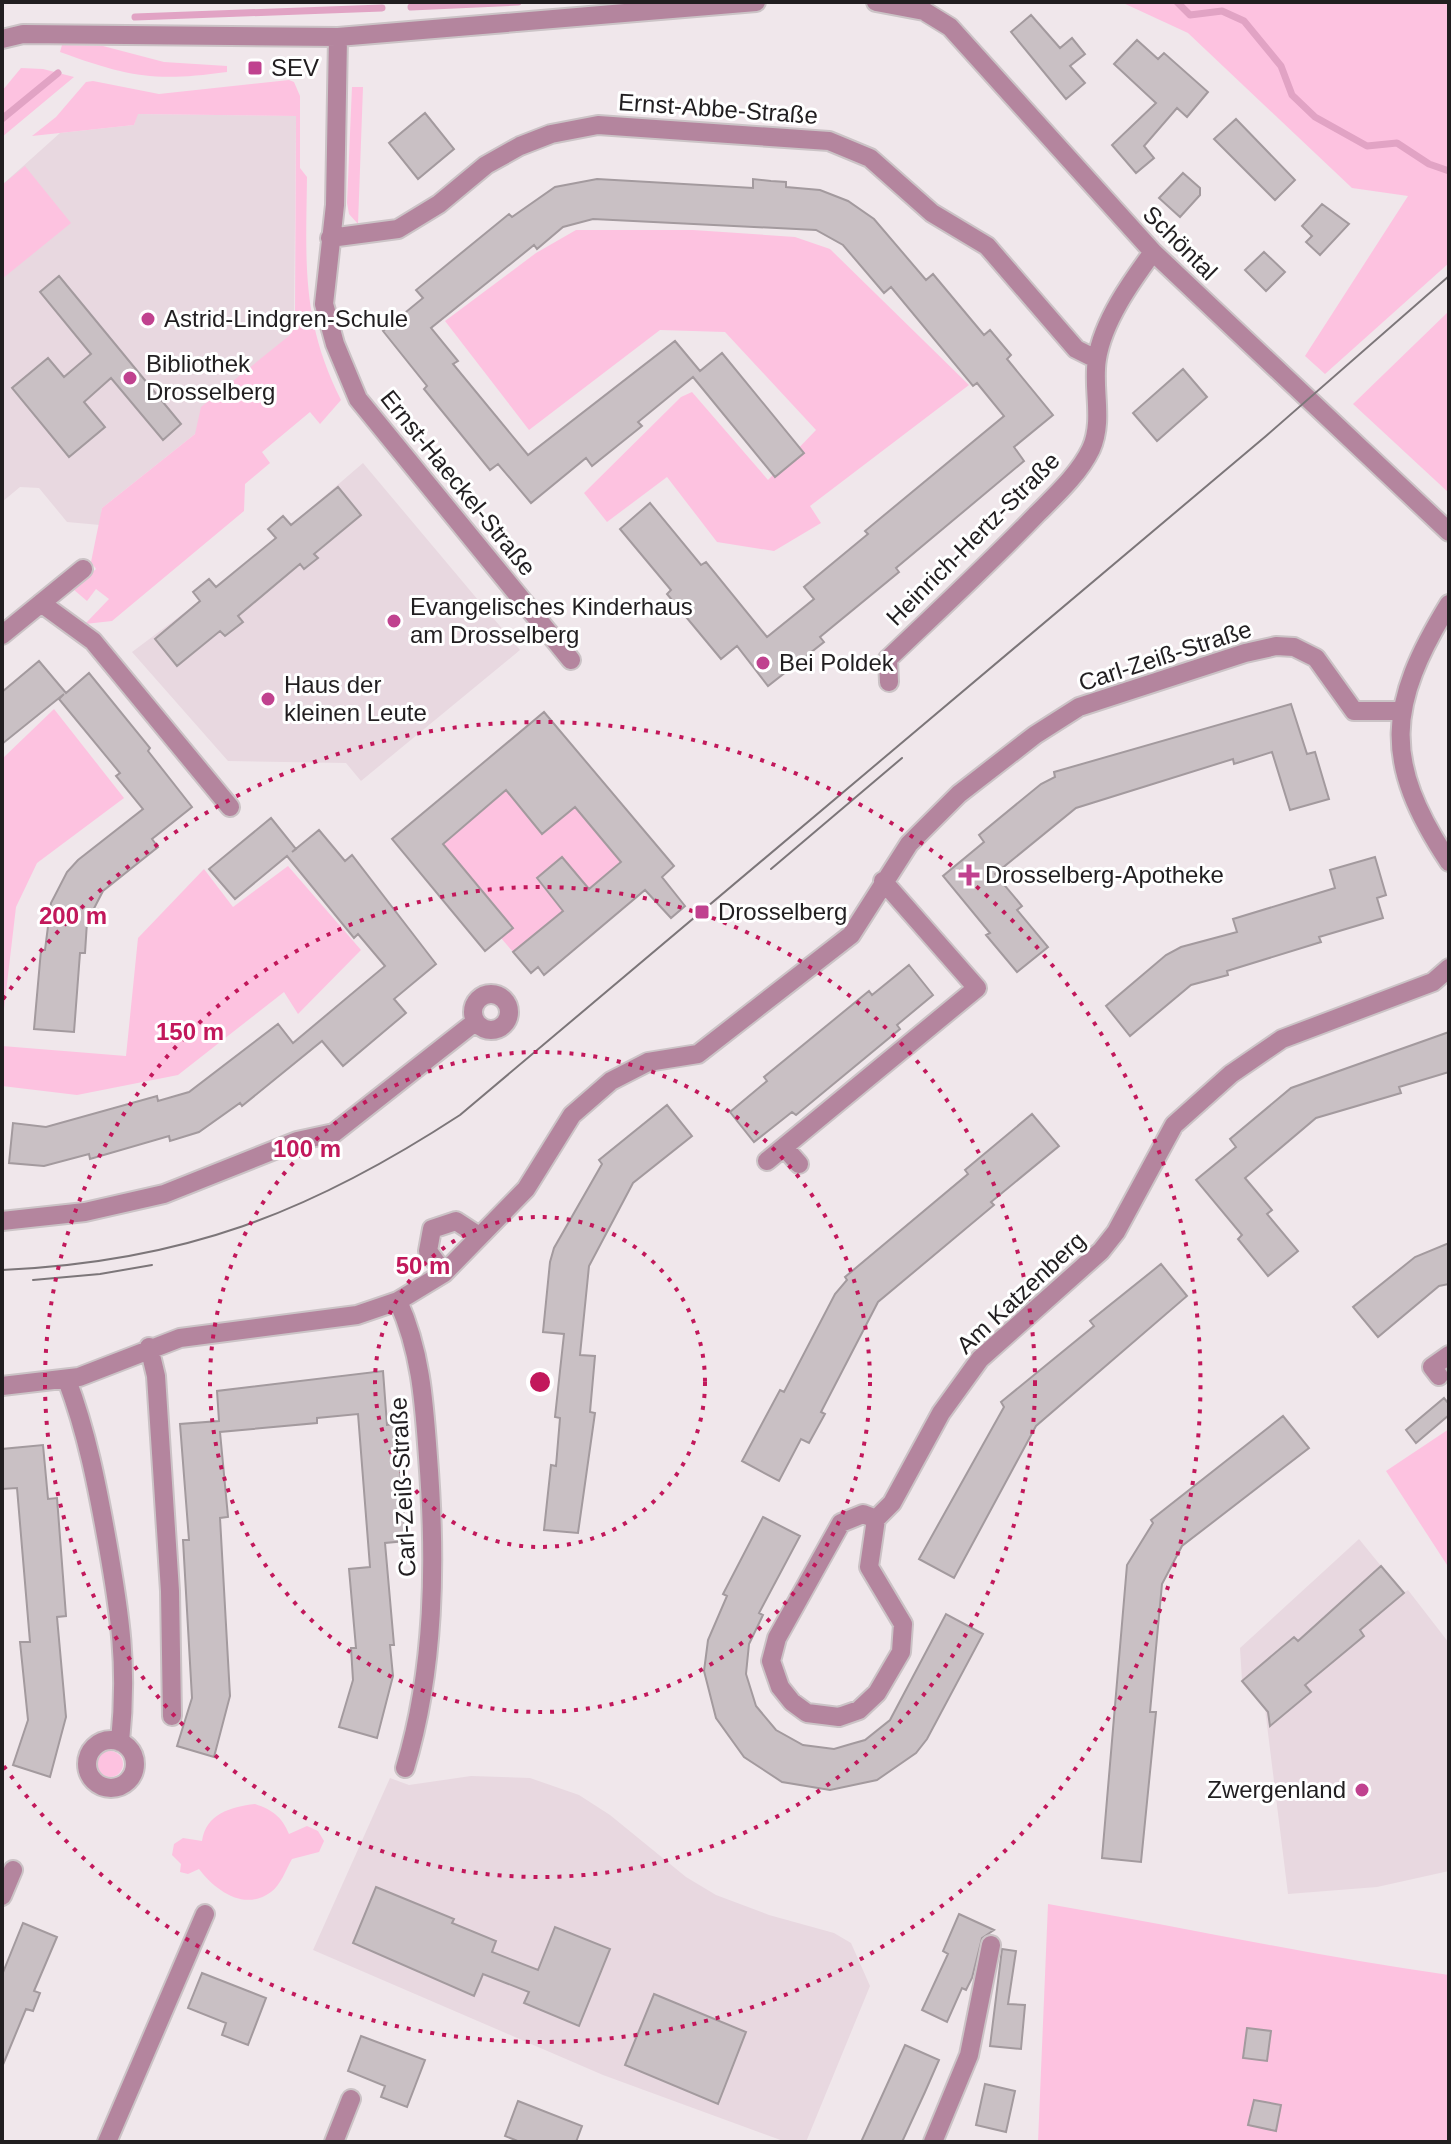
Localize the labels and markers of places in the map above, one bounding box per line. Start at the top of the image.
place label: SEV [271,54,319,81]
marker: SEV [246,59,264,77]
place label: Astrid-Lindgren-Schule [164,305,408,332]
marker: Astrid-Lindgren-Schule [139,310,157,328]
place label: Bibliothek Drosselberg [146,350,275,405]
marker: Bibliothek Drosselberg [121,369,139,387]
place label: Evangelisches Kinderhaus am Drosselberg [410,593,693,648]
marker: Evangelisches Kinderhaus am Drosselberg [385,612,403,630]
place label: Bei Poldek [779,649,895,676]
marker: Bei Poldek [754,654,772,672]
place label: Haus der kleinen Leute [284,671,427,726]
marker: Haus der kleinen Leute [259,690,277,708]
place label: Drosselberg-Apotheke [985,861,1224,888]
marker: Drosselberg-Apotheke [960,866,978,884]
place label: Drosselberg [718,898,847,925]
marker: Drosselberg [693,903,711,921]
centre of rings [526,1368,554,1396]
place label: Zwergenland [1207,1776,1346,1803]
marker: Zwergenland [1353,1781,1371,1799]

